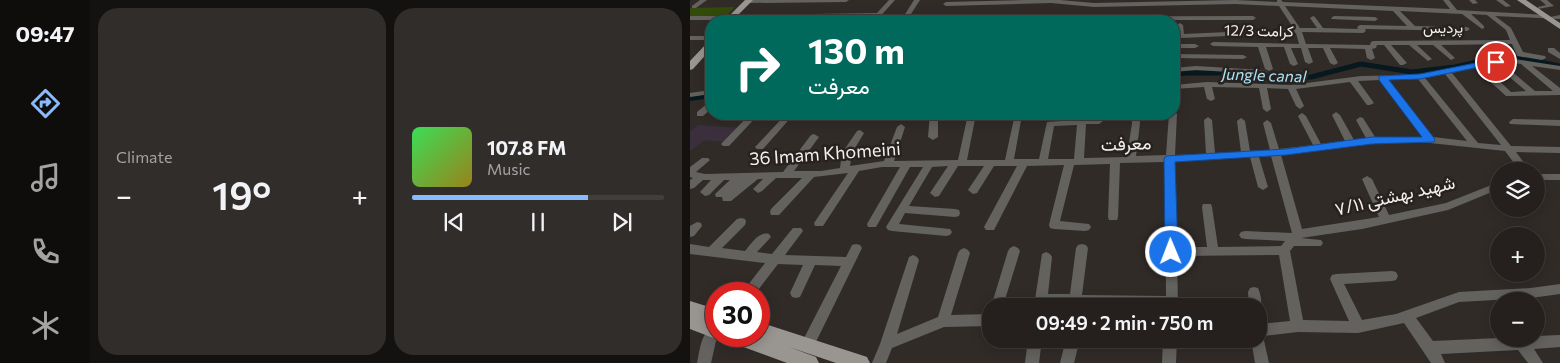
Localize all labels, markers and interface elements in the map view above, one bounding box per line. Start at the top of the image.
street label: پردیس [1423,18,1463,38]
text: 09:47 [15,20,75,47]
street label: کرامت 12/3 [1224,20,1294,41]
text: 130 m [808,28,905,71]
icon: right [725,35,790,100]
pin [1475,41,1517,83]
icon: arrive [1482,48,1510,76]
water label: Jungle canal [1219,63,1308,86]
text: معرفت [808,72,870,99]
icon: directions [28,86,63,121]
street label: معرفت [1100,131,1152,156]
text: 107.8 FM [487,136,566,159]
street label: 36 Imam Khomeini [748,137,901,169]
text: Climate [116,147,172,166]
text: Music [487,159,531,178]
icon: music [28,160,63,195]
map controls [1490,162,1545,347]
button: layers [1490,162,1545,217]
street label: شهید بهشتی ۷/۱۱ [1332,170,1457,221]
text: 19° [212,171,271,218]
text: − [116,178,132,212]
text: + [352,178,368,212]
icon: previous [440,208,468,236]
icon: pause [524,208,552,236]
icon: next [608,208,636,236]
position arrow [1144,225,1196,277]
button: + [1490,227,1545,282]
icon: phone [28,234,63,269]
speed limit sign: 30 [705,282,770,347]
button: − [1490,292,1545,347]
icon: climate [28,308,63,343]
text: 09:49 · 2 min · 750 m [1036,311,1213,334]

